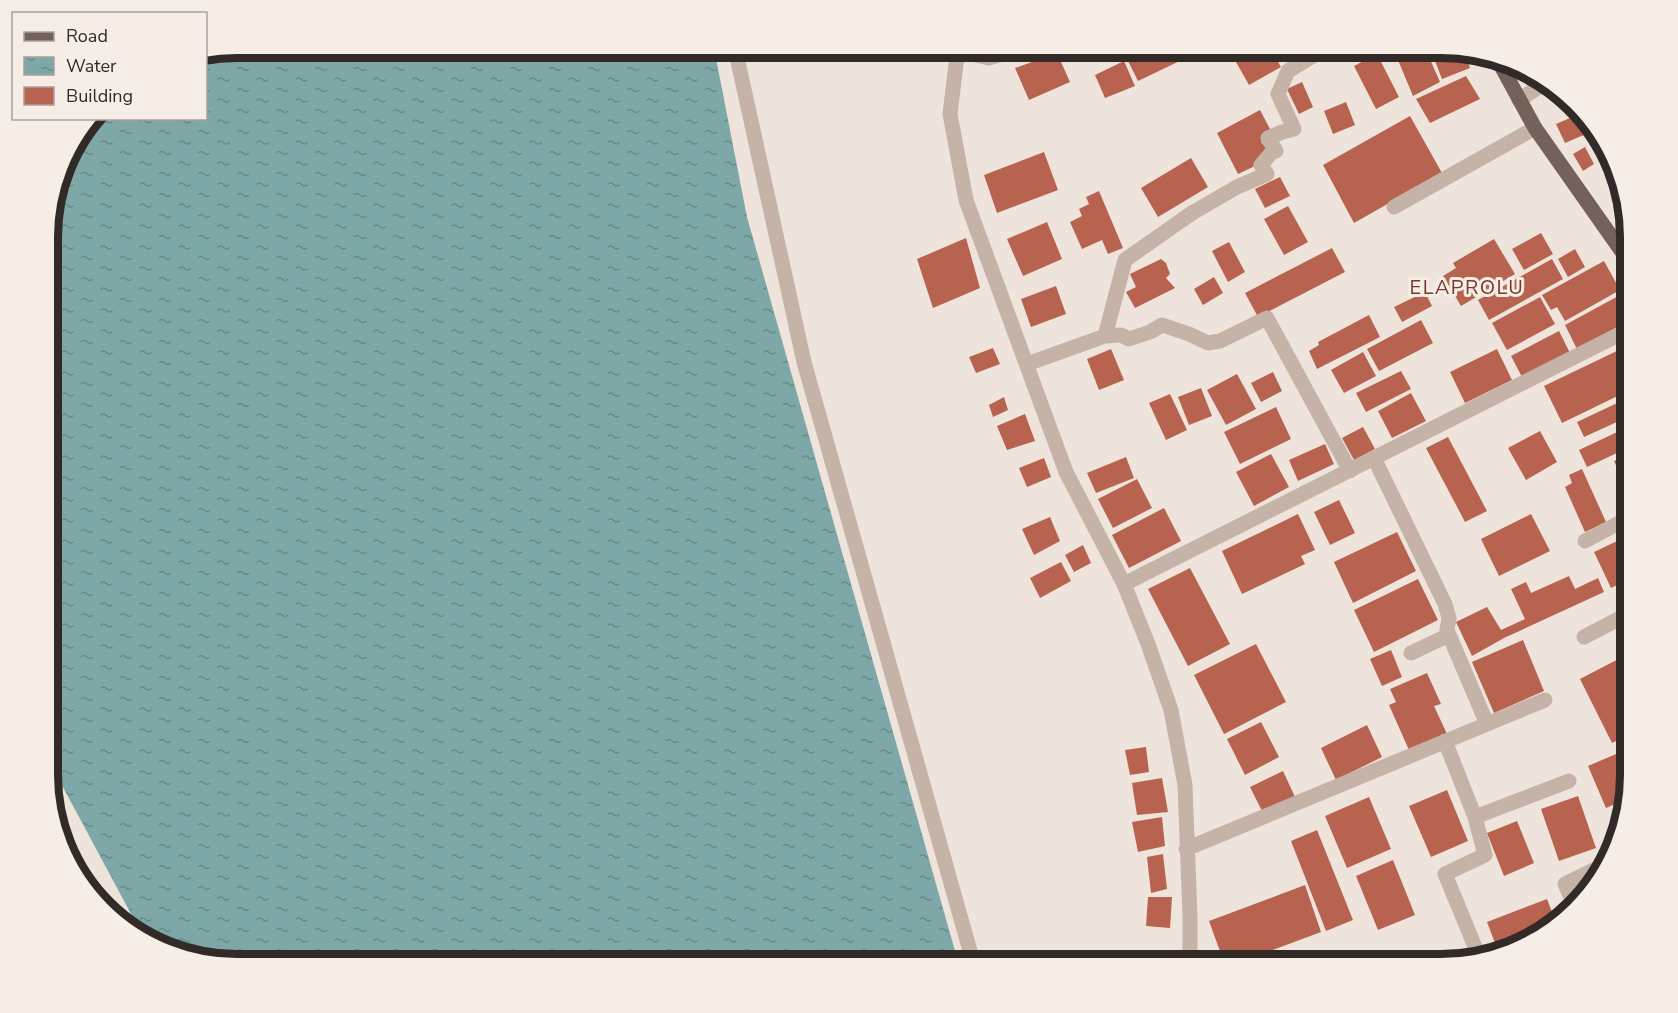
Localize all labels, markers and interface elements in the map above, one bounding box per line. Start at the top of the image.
legend [12,12,207,120]
text: Road [66,24,108,48]
text: Water [66,54,117,78]
text: Building [66,84,133,108]
district label: ELAPROLU [1410,274,1524,301]

